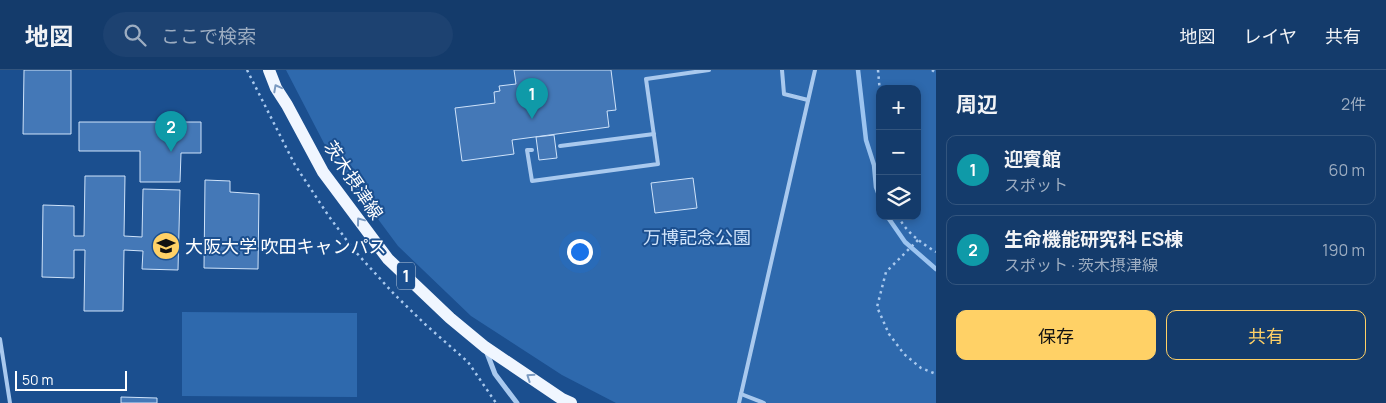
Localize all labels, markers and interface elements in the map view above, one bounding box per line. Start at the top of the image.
search box [103,12,453,57]
text: 地図 [25,19,73,52]
icon: search [121,21,149,49]
text: ここで検索 [161,23,256,49]
text: 地図 [1180,24,1216,48]
text: レイヤ [1244,24,1297,48]
text: 共有 [1325,24,1361,48]
pin: 1 [516,78,548,119]
one-way arrow [273,84,283,93]
map controls [876,85,921,220]
button: + [876,85,921,130]
text: 周辺 [956,90,998,118]
text: 2件 [1341,93,1366,115]
pin: 2 [155,111,187,152]
button: − [876,130,921,175]
street label: 茨木摂津線 [319,136,389,224]
text: 迎賓館 [1004,146,1061,172]
text: 1 [969,159,977,181]
text: 60 m [1329,159,1365,181]
text: スポット [1004,174,1068,196]
button: layers [876,175,921,220]
one-way arrow [357,217,366,227]
park label: 万博記念公園 [643,225,751,249]
text: 生命機能研究科 ES棟 [1004,226,1183,252]
school or university icon: 大阪大学 吹田キャンパス [151,231,181,261]
place label: 大阪大学 吹田キャンパス [185,234,387,258]
your location [567,239,593,265]
text: 2 [968,239,978,261]
text: 190 m [1322,239,1365,261]
text: スポット · 茨木摂津線 [1004,254,1158,276]
road number: 1 [397,262,415,290]
button: 保存 [956,310,1156,360]
button: 共有 [1166,310,1366,360]
scale bar [15,368,128,391]
text: 50 m [22,370,53,389]
one-way arrow [526,374,536,383]

